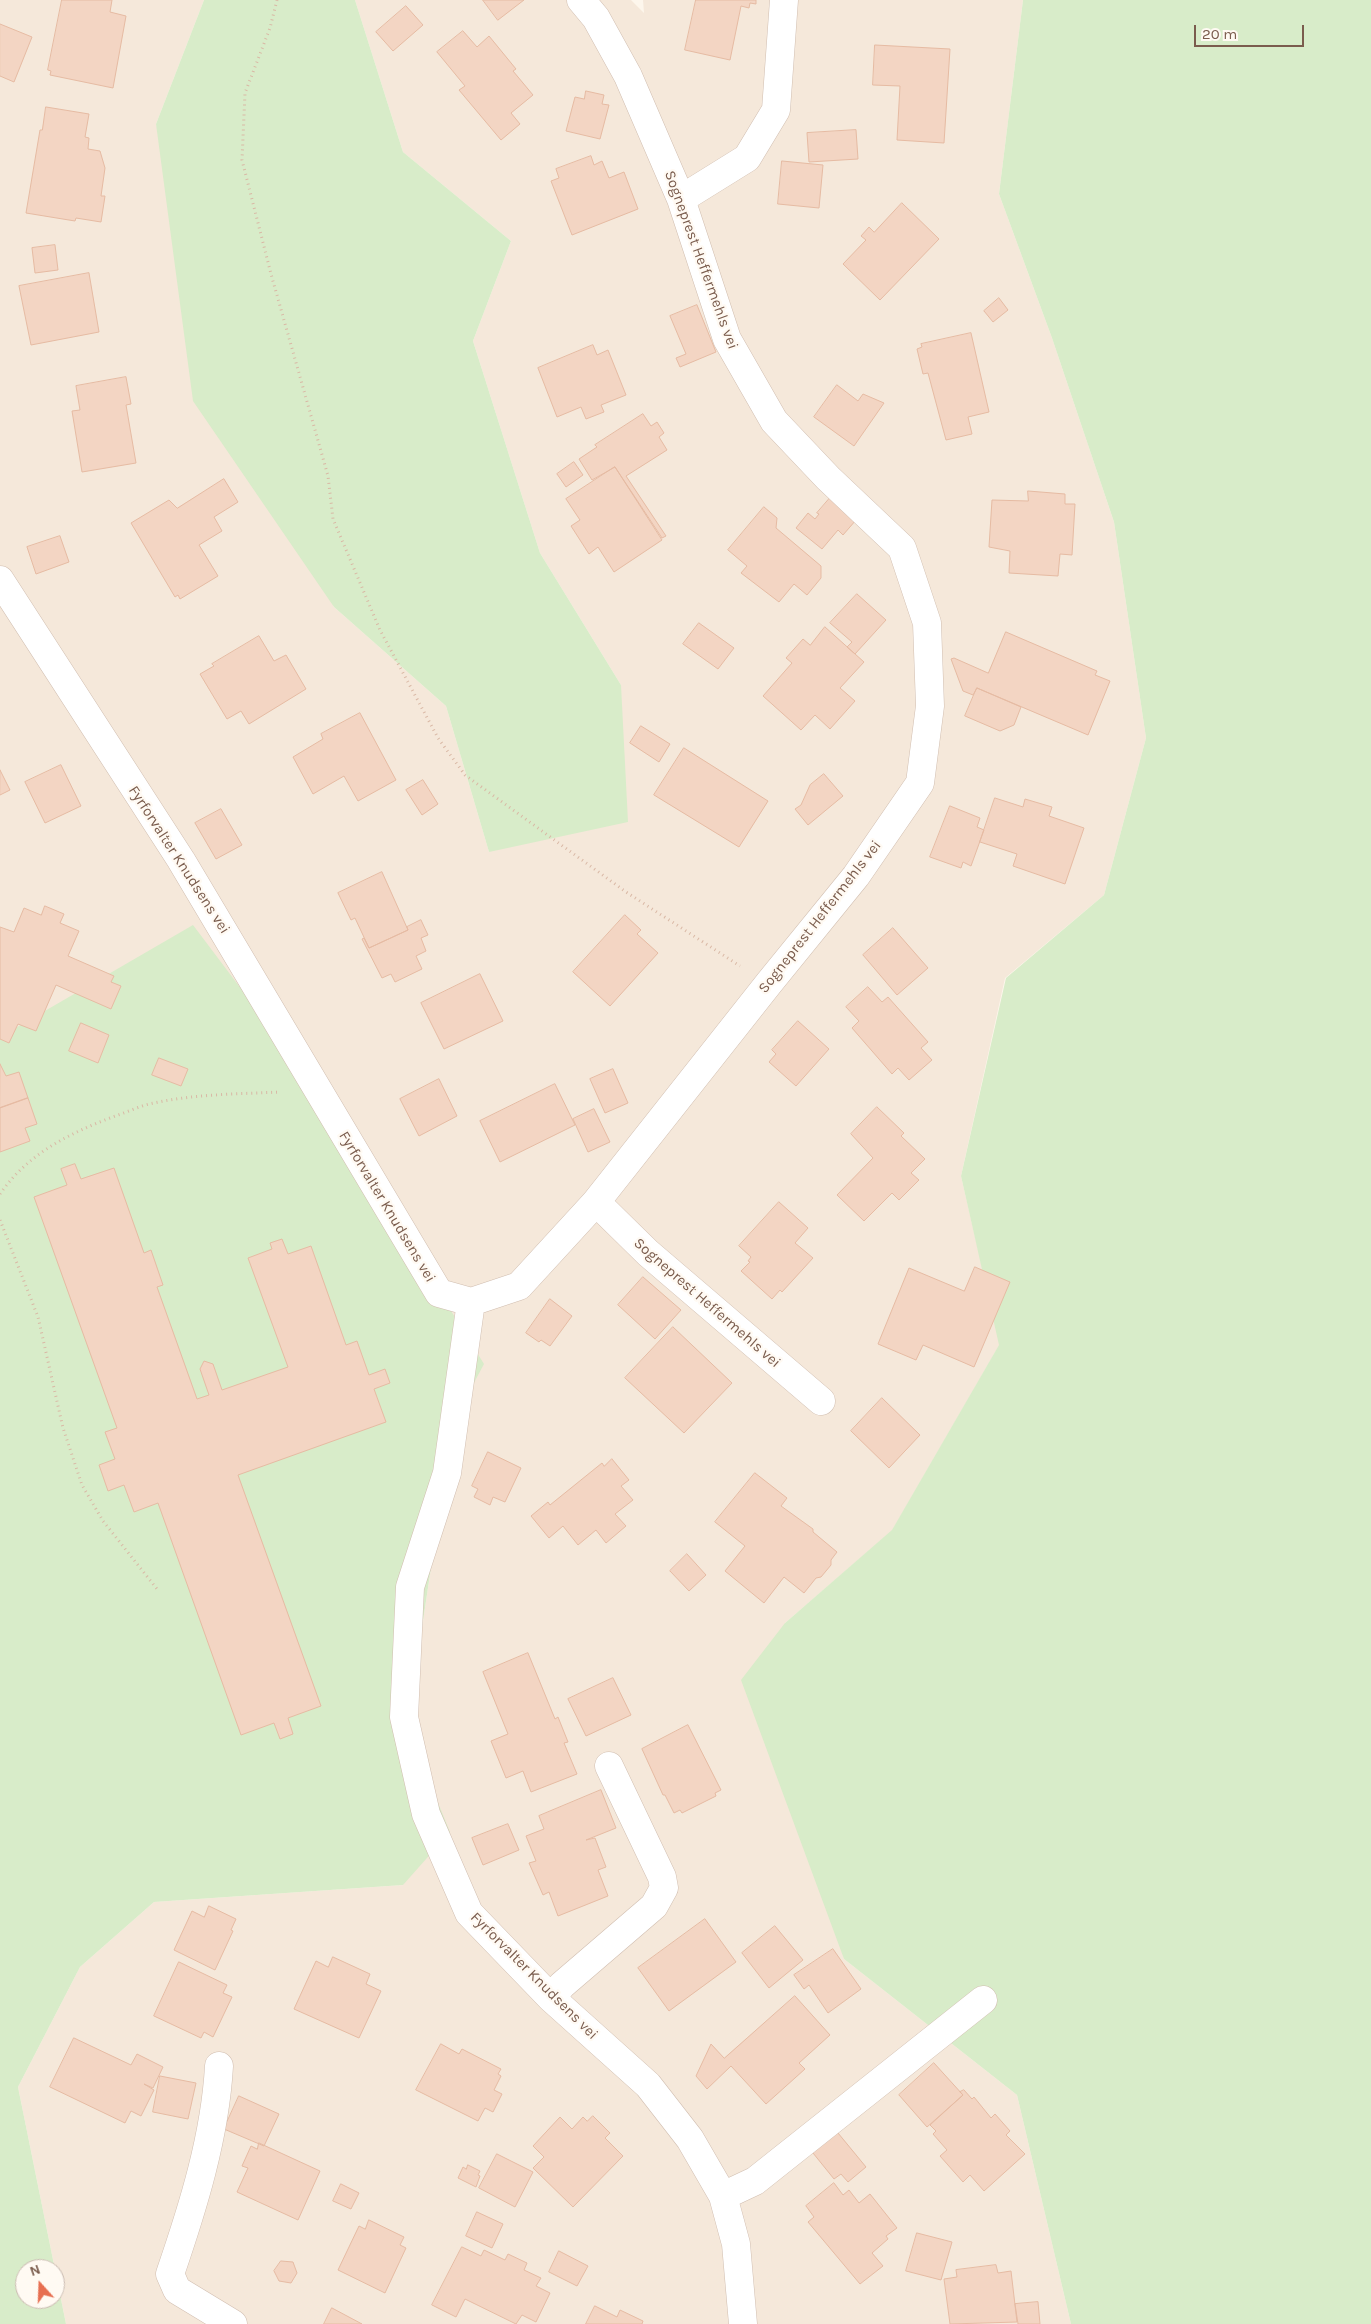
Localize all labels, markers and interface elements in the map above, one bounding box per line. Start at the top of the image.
scale bar [1196,15,1306,47]
text: 20 m [1202,25,1237,43]
street label: Sogneprest Heffermehls vei [660,168,742,352]
street label: Fyrforvalter Knudsens vei [124,783,234,937]
street label: Sogneprest Heffermehls vei [755,837,885,997]
street label: Fyrforvalter Knudsens vei [335,1128,439,1286]
street label: Sogneprest Heffermehls vei [630,1234,784,1372]
street label: Fyrforvalter Knudsens vei [467,1909,601,2043]
north arrow [15,2259,65,2309]
text: N [27,2261,43,2280]

